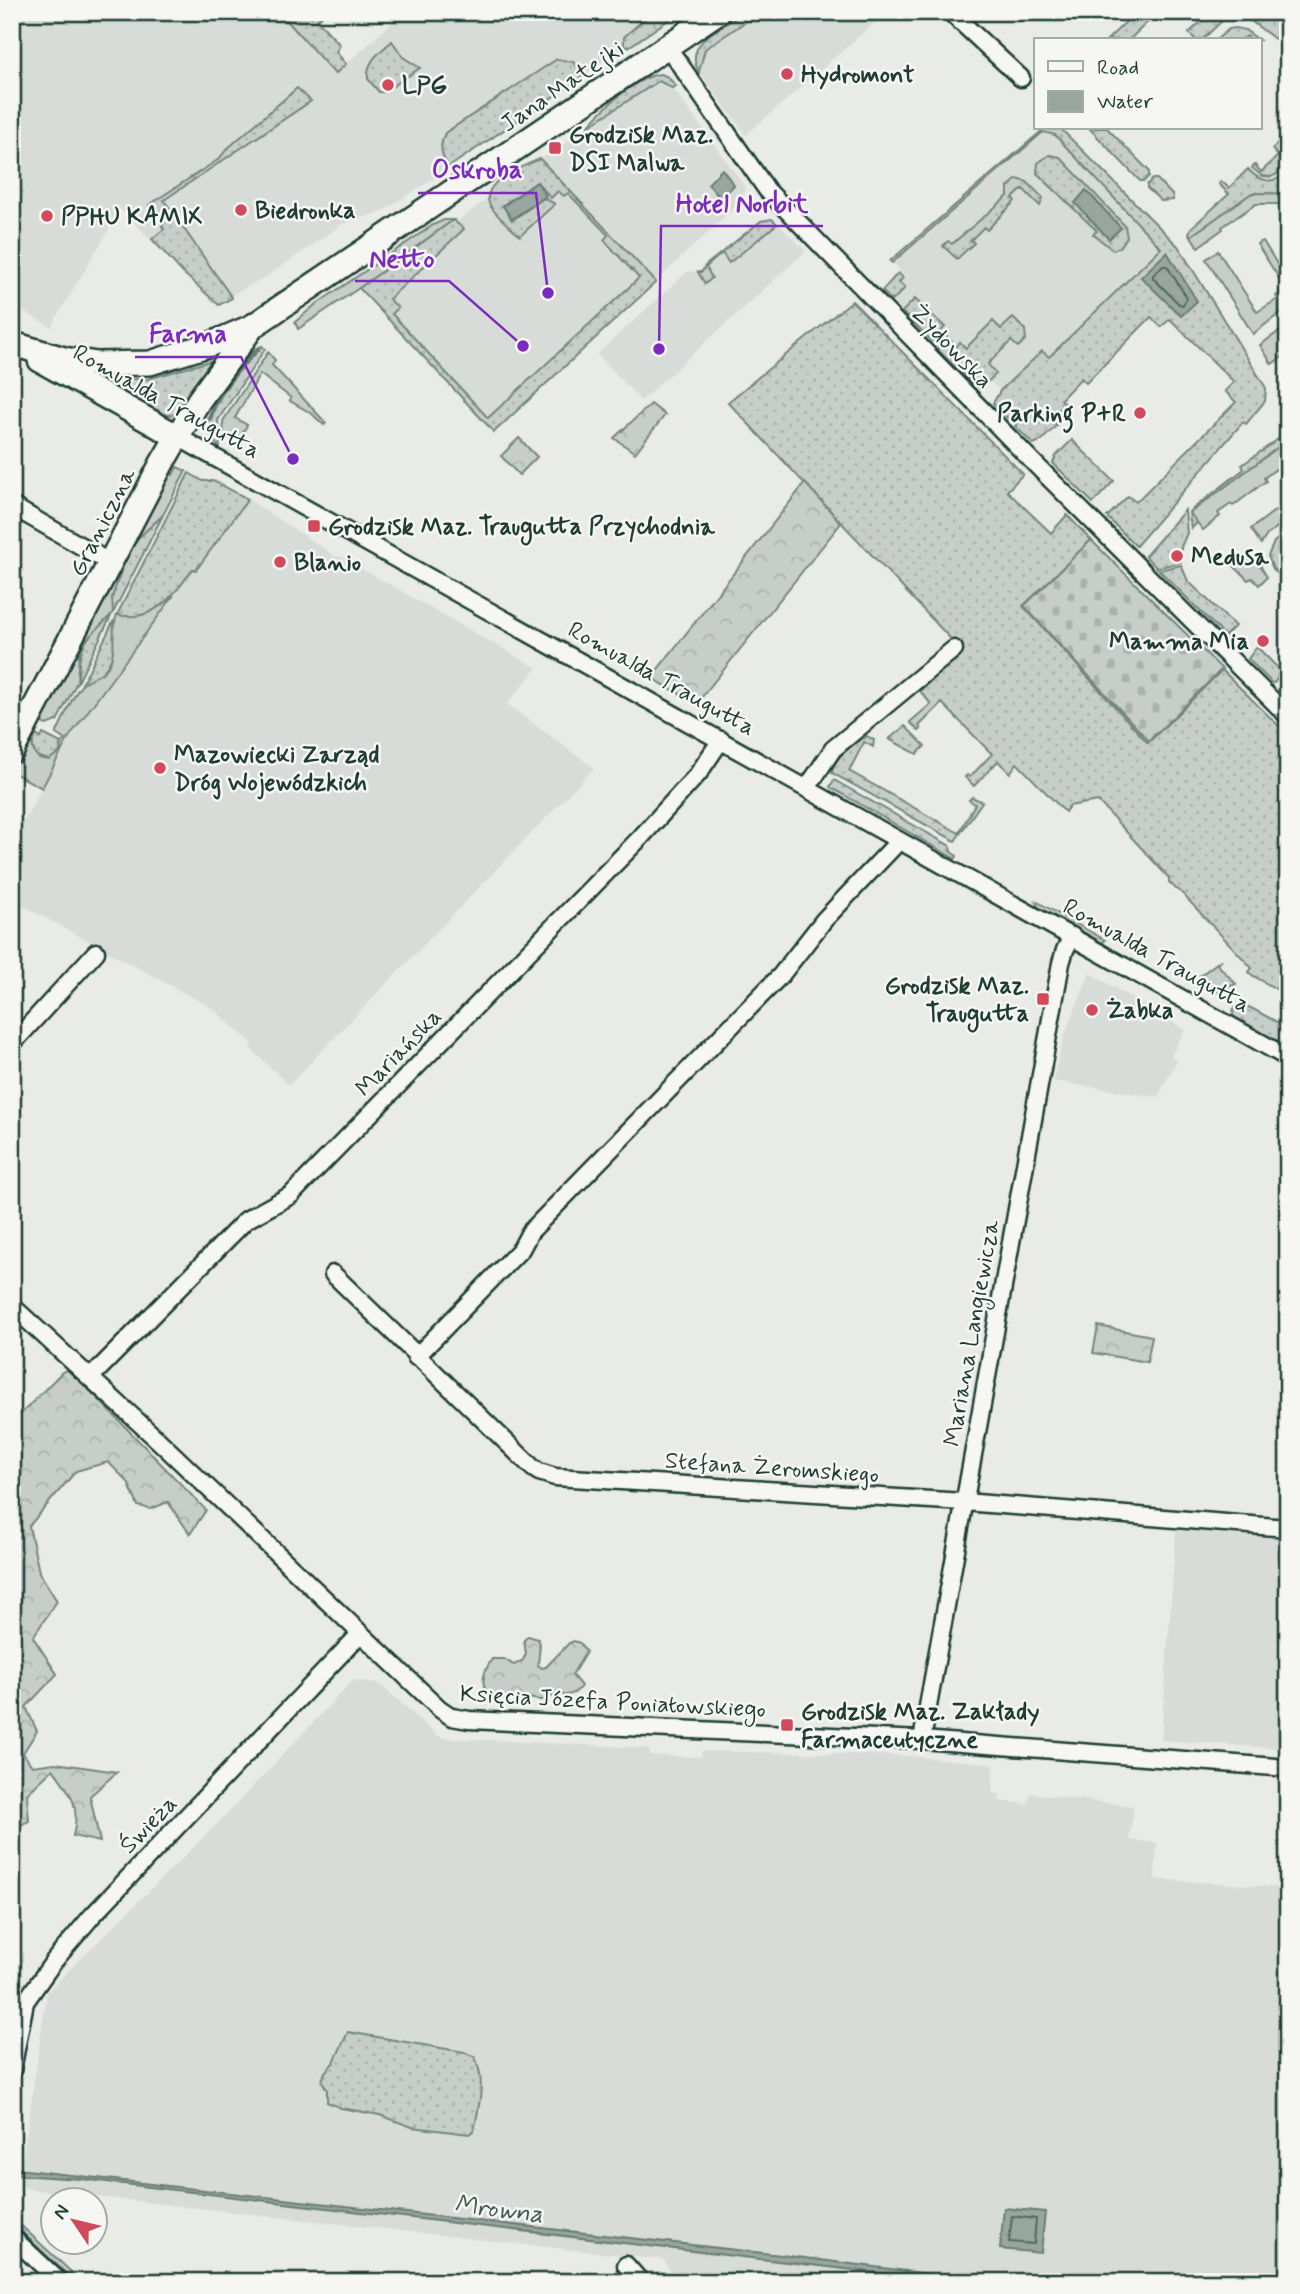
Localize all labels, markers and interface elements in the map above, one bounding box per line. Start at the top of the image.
street label: Jana Matejki [495,35,631,140]
legend [1034,38,1262,130]
text: Road [1097,54,1139,82]
place label: Hydromont [801,60,915,91]
marker: Hydromont [779,66,795,82]
place label: LPG [402,71,448,102]
marker: LPG [380,77,396,93]
text: Water [1097,88,1153,116]
place label: Grodzisk Maz. DSI Malwa [569,120,713,179]
marker: Grodzisk Maz. DSI Malwa [547,140,563,156]
callout: Oskroba [418,146,536,193]
text: Oskroba [432,154,522,188]
callout: Hotel Norbit [661,179,823,226]
text: Hotel Norbit [676,188,809,222]
place label: Biedronka [255,196,356,227]
place label: PPHU KAMIX [61,202,203,233]
marker: Biedronka [233,202,249,218]
marker: PPHU KAMIX [39,208,55,224]
callout: Netto [355,234,449,281]
text: Netto [369,243,435,277]
street label: Żydowska [903,298,999,396]
callout: Farma [135,310,241,357]
text: Farma [149,318,227,352]
street label: Romualda Traugutta [67,338,266,467]
place label: Parking P+R [997,399,1126,433]
marker: Parking P+R [1132,405,1148,421]
street label: Graniczna [63,463,144,582]
place label: Grodzisk Maz. Traugutta Przychodnia [328,512,715,546]
marker: Grodzisk Maz. Traugutta Przychodnia [306,518,322,534]
place label: Medusa [1191,542,1269,573]
place label: Blanio [294,548,361,579]
marker: Medusa [1169,548,1185,564]
marker: Blanio [272,554,288,570]
street label: Romualda Traugutta [562,615,761,744]
place label: Mamma Mia [1109,627,1249,658]
marker: Mamma Mia [1255,633,1271,649]
place label: Mazowiecki Zarząd Dróg Wojewódzkich [174,740,380,800]
marker: Mazowiecki Zarząd Dróg Wojewódzkich [152,760,168,776]
street label: Romualda Traugutta [1057,892,1256,1021]
place label: Grodzisk Maz. Traugutta [885,971,1029,1033]
marker: Grodzisk Maz. Traugutta [1035,991,1051,1007]
place label: Żabka [1106,996,1174,1027]
street label: Mariańska [349,1002,449,1104]
marker: Żabka [1084,1002,1100,1018]
street label: Mariana Langiewicza [937,1217,1010,1449]
street label: Stefana Żeromskiego [664,1446,880,1491]
street label: Księcia Józefa Poniatowskiego [459,1679,767,1728]
place label: Grodzisk Maz. Zakłady Farmaceutyczne [801,1697,1040,1756]
marker: Grodzisk Maz. Zakłady Farmaceutyczne [779,1717,795,1733]
street label: Świeża [113,1788,185,1861]
north arrow [38,2186,108,2256]
water label: Mrowna [452,2188,545,2232]
text: N [47,2200,75,2224]

